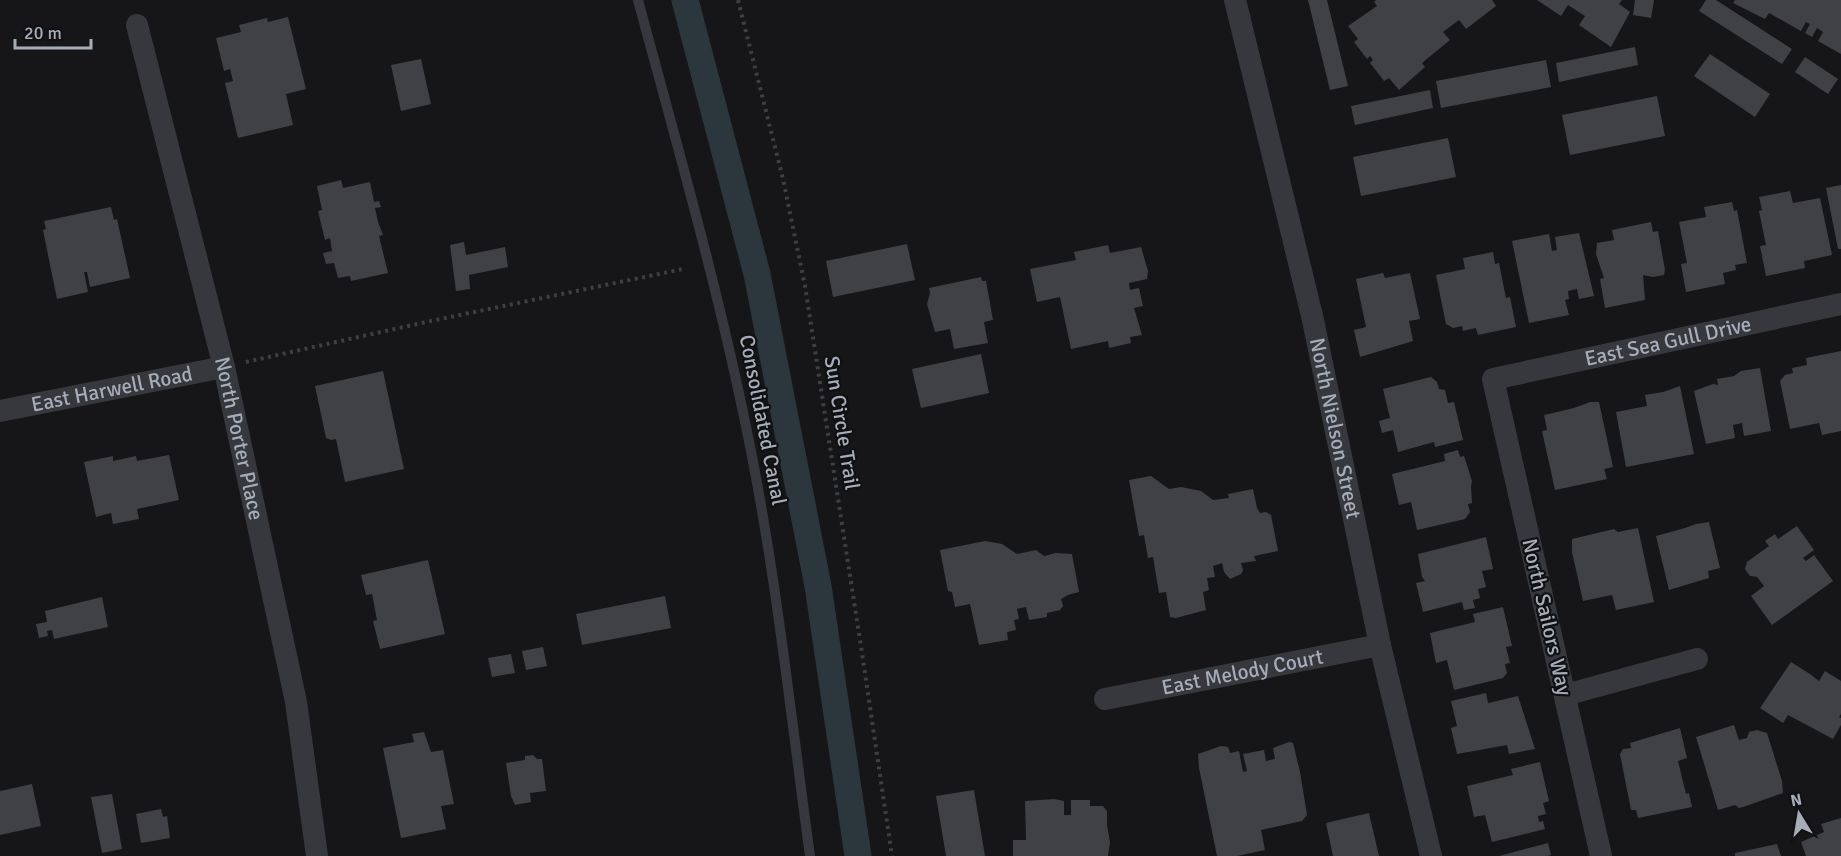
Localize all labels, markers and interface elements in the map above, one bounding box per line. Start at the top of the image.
scale bar [15,12,92,50]
text: 20 m [24,22,62,44]
street label: East Sea Gull Drive [1582,311,1754,372]
street label: Consolidated Canal [734,333,792,507]
street label: North Nielson Street [1304,335,1367,521]
street label: North Porter Place [209,354,270,522]
street label: Sun Circle Trail [819,354,865,492]
street label: East Harwell Road [29,360,195,418]
street label: North Sailors Way [1516,536,1578,698]
street label: East Melody Court [1159,643,1325,701]
north arrow [1769,784,1829,844]
text: N [1789,789,1804,811]

